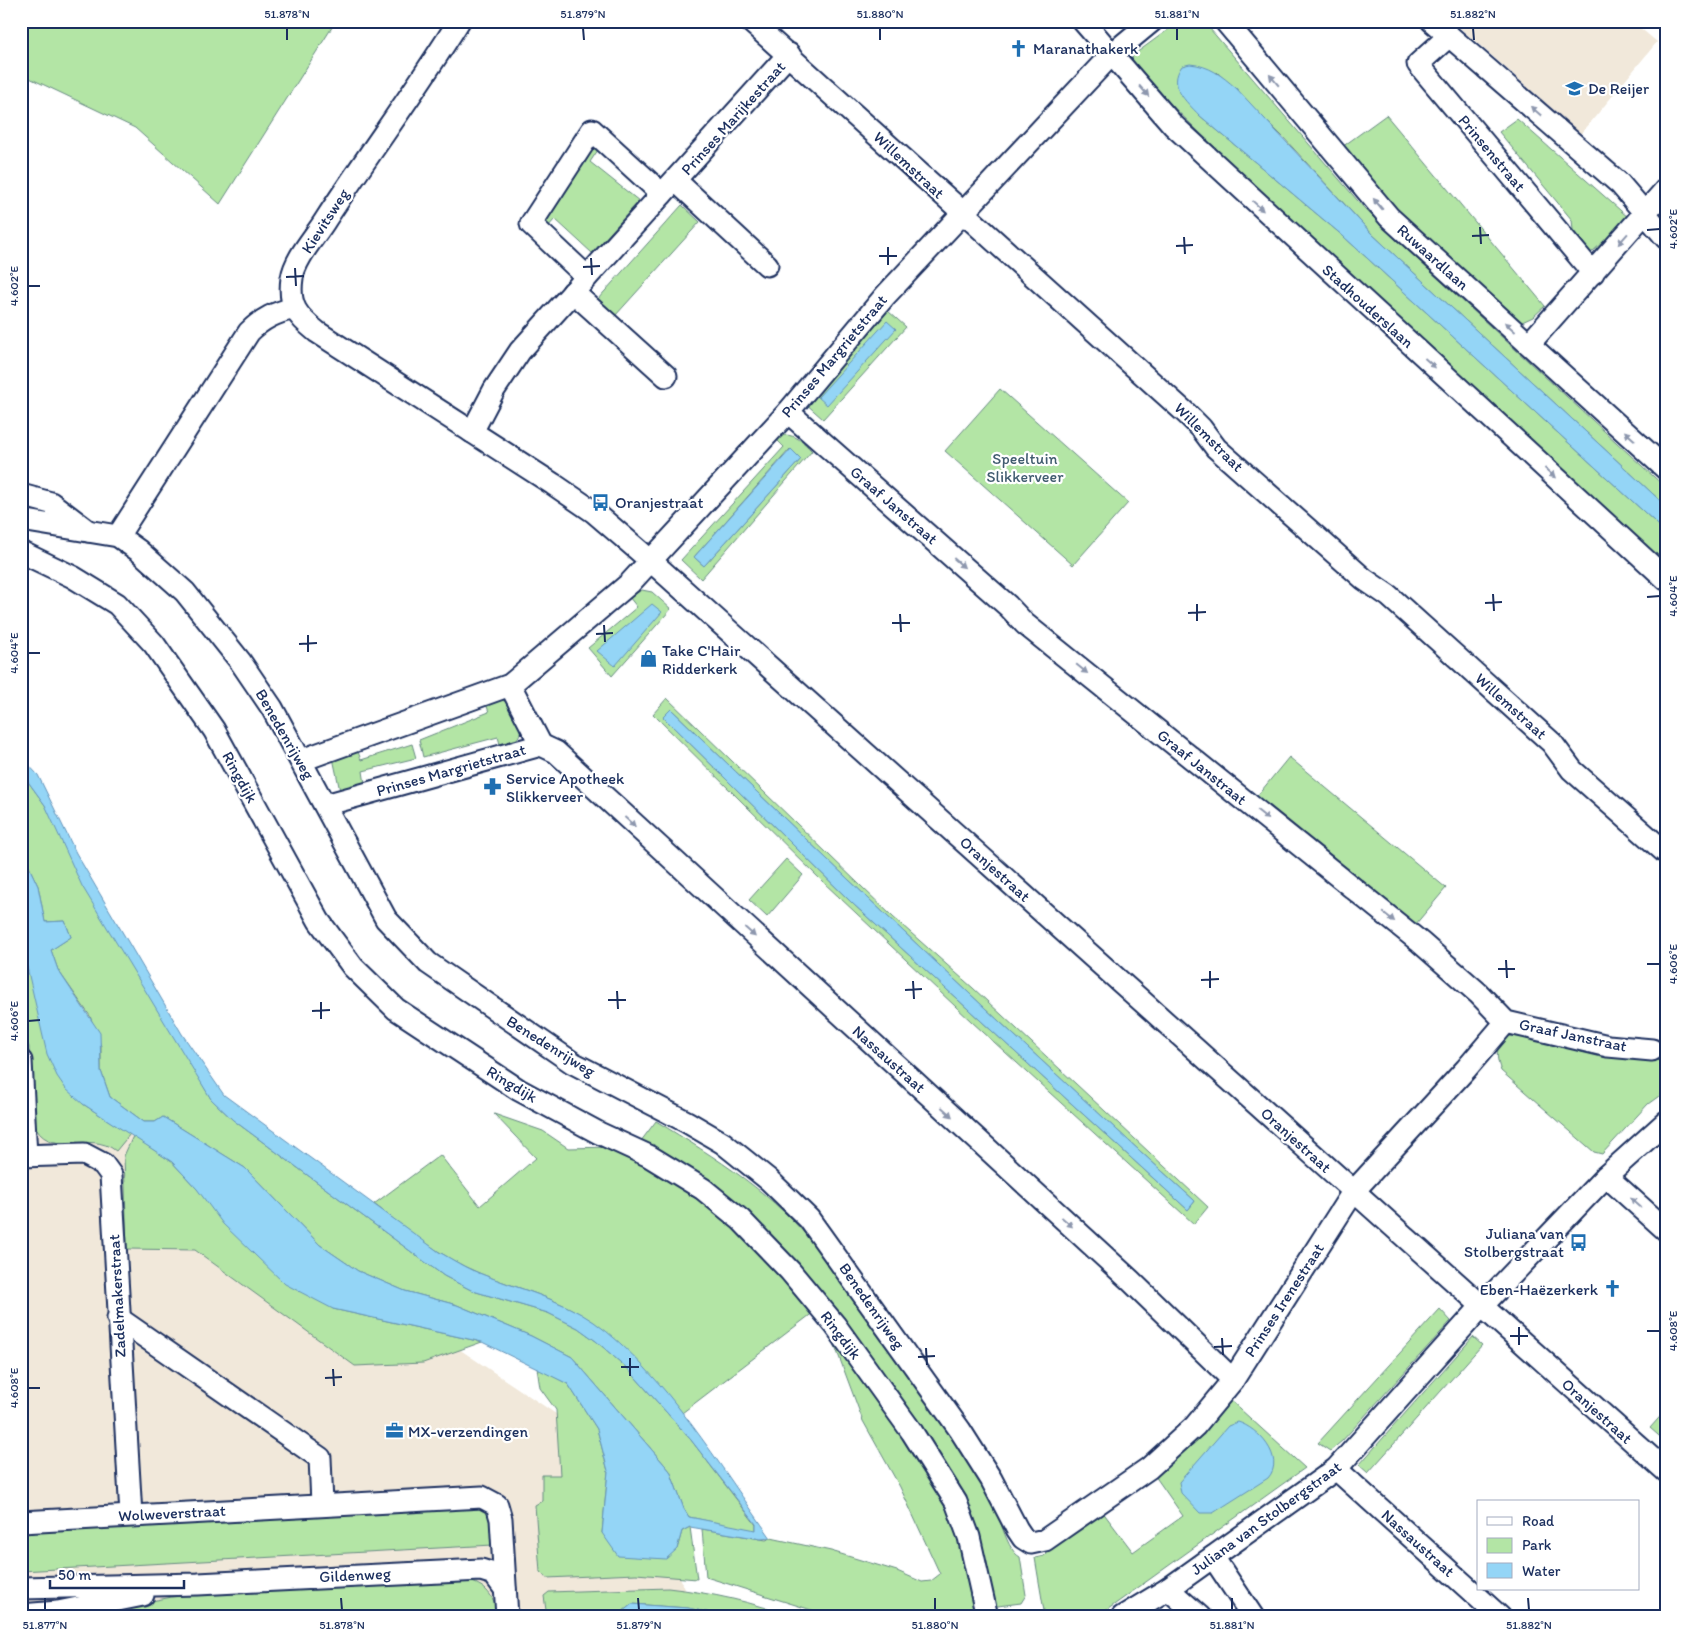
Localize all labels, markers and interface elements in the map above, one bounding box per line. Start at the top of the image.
text: 51.878°N [264,7,310,21]
text: 51.879°N [560,7,606,21]
text: 51.880°N [856,7,904,21]
text: 51.881°N [1154,7,1200,21]
text: 51.882°N [1450,7,1496,21]
church icon: Maranathakerk [1009,38,1029,58]
place label: Maranathakerk [1033,39,1139,58]
street label: Prinses Marijkestraat [677,57,789,179]
one-way arrow [1268,74,1279,87]
school or university icon: De Reijer [1564,78,1584,98]
place label: De Reijer [1588,79,1649,98]
one-way arrow [1138,85,1149,98]
one-way arrow [1530,106,1542,117]
street label: Prinsenstraat [1454,111,1530,195]
street label: Willemstraat [870,127,948,203]
street label: Kievitsweg [297,184,353,257]
one-way arrow [1372,199,1384,211]
one-way arrow [1252,200,1264,212]
text: 4.602°E [1666,208,1680,249]
street label: Ruwaardlaan [1393,220,1473,294]
one-way arrow [1617,233,1629,245]
street label: Stadhouderslaan [1318,260,1418,352]
text: 4.602°E [7,265,21,306]
street label: Prinses Margrietstraat [777,291,891,421]
one-way arrow [1504,321,1516,333]
one-way arrow [1423,357,1435,369]
street label: Willemstraat [1170,398,1248,476]
one-way arrow [1624,430,1636,442]
park label: Speeltuin Slikkerveer [986,449,1064,486]
street label: Graaf Janstraat [846,462,942,548]
one-way arrow [1543,467,1555,479]
bus stop icon: Oranjestraat [591,492,611,512]
place label: Oranjestraat [615,493,703,512]
one-way arrow [953,557,965,569]
text: 4.604°E [1666,575,1680,617]
text: 4.604°E [7,632,21,674]
place label: Take C'Hair Ridderkerk [662,641,741,678]
shop icon: Take C'Hair Ridderkerk [638,649,658,669]
one-way arrow [1075,664,1088,675]
street label: Willemstraat [1471,669,1551,743]
street label: Benedenrijweg [252,685,319,783]
street label: Graaf Janstraat [1153,725,1251,809]
street label: Prinses Margrietstraat [374,740,528,800]
street label: Ringdijk [218,748,262,806]
place label: Service Apotheek Slikkerveer [506,769,625,806]
pharmacy icon: Service Apotheek Slikkerveer [482,777,502,797]
one-way arrow [1256,810,1269,821]
one-way arrow [624,816,636,828]
street label: Oranjestraat [956,832,1034,906]
one-way arrow [1382,912,1395,923]
one-way arrow [743,926,755,938]
text: 4.606°E [1666,943,1680,984]
text: 4.606°E [7,1000,21,1041]
street label: Benedenrijweg [503,1011,600,1081]
street label: Graaf Janstraat [1517,1014,1629,1056]
street label: Nassaustraat [849,1021,929,1097]
street label: Ringdijk [483,1061,541,1107]
street label: Oranjestraat [1257,1103,1335,1177]
one-way arrow [941,1107,954,1118]
one-way arrow [1631,1197,1643,1209]
one-way arrow [1061,1216,1073,1228]
place label: Juliana van Stolbergstraat [1464,1224,1564,1261]
bus stop icon: Juliana van Stolbergstraat [1568,1232,1588,1252]
street label: Zadelmakerstraat [104,1234,130,1358]
street label: Prinses Irenestraat [1240,1240,1328,1360]
street label: Benedenrijweg [835,1259,909,1353]
church icon: Eben-Haëzerkerk [1602,1279,1622,1299]
place label: Eben-Haëzerkerk [1480,1280,1599,1299]
street label: Ringdijk [817,1307,865,1363]
text: 4.608°E [1666,1310,1680,1351]
text: 4.608°E [7,1367,21,1408]
street label: Oranjestraat [1558,1374,1636,1448]
office icon: MX-verzendingen [384,1421,404,1441]
place label: MX-verzendingen [408,1422,528,1441]
street label: Juliana van Stolbergstraat [1187,1457,1345,1579]
legend [1477,1500,1640,1590]
street label: Wolweverstraat [118,1501,226,1525]
street label: Nassaustraat [1378,1505,1458,1581]
text: Road [1522,1512,1555,1530]
text: Park [1522,1536,1552,1554]
scale bar [50,1558,184,1590]
text: Water [1522,1562,1561,1580]
street label: Gildenweg [319,1564,392,1586]
text: 50 m [58,1566,91,1584]
text: 51.877°N [23,1618,67,1632]
text: 51.878°N [319,1618,365,1632]
text: 51.879°N [616,1618,662,1632]
text: 51.880°N [911,1618,959,1632]
text: 51.881°N [1209,1618,1255,1632]
text: 51.882°N [1506,1618,1552,1632]

